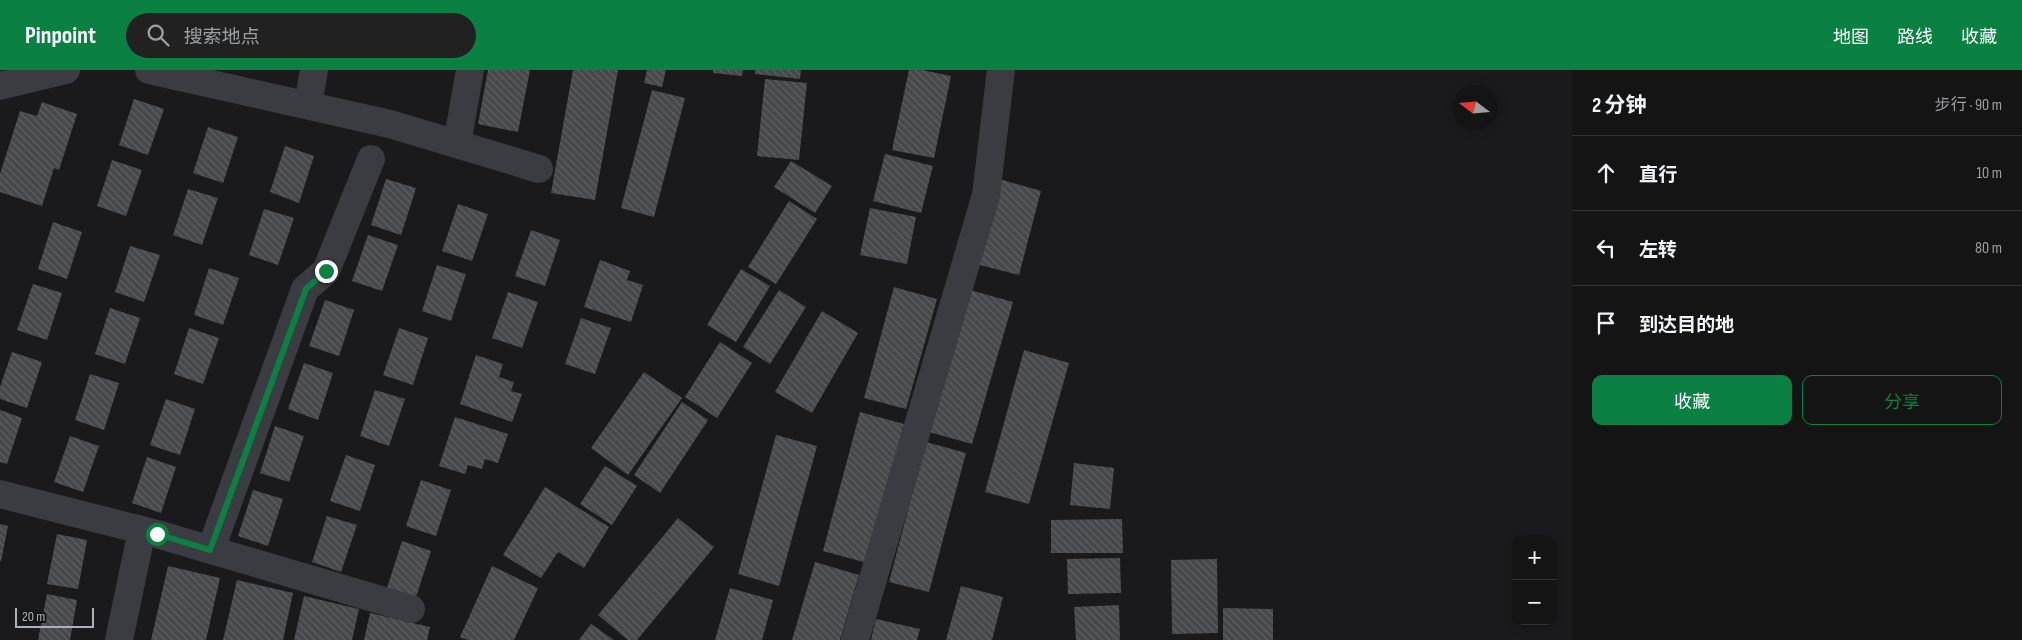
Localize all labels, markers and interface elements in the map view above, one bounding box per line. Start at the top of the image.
search box [126,13,476,58]
text: Pinpoint [25,21,96,50]
icon: search [144,21,172,49]
text: 搜索地点 [184,26,260,49]
text: 地图 [1833,27,1869,48]
text: 路线 [1897,27,1933,48]
text: 收藏 [1961,27,1997,48]
north arrow [1452,85,1497,130]
text: 2 分钟 [1592,93,1646,118]
text: 步行 · 90 m [1935,96,2002,115]
icon: ahead [1592,159,1620,187]
text: 直行 [1639,164,1677,187]
text: 10 m [1976,164,2002,183]
icon: left [1592,234,1620,262]
text: 左转 [1639,239,1677,262]
text: 80 m [1975,239,2002,258]
route end [315,260,338,283]
icon: arrive [1592,309,1620,337]
text: 到达目的地 [1639,314,1734,337]
button: 收藏 [1592,375,1792,425]
button: 分享 [1802,375,2002,425]
route start [146,523,169,546]
map controls [1512,535,1557,625]
button: + [1512,535,1557,580]
button: − [1512,580,1557,625]
scale bar [15,605,94,628]
text: 20 m [22,608,45,625]

